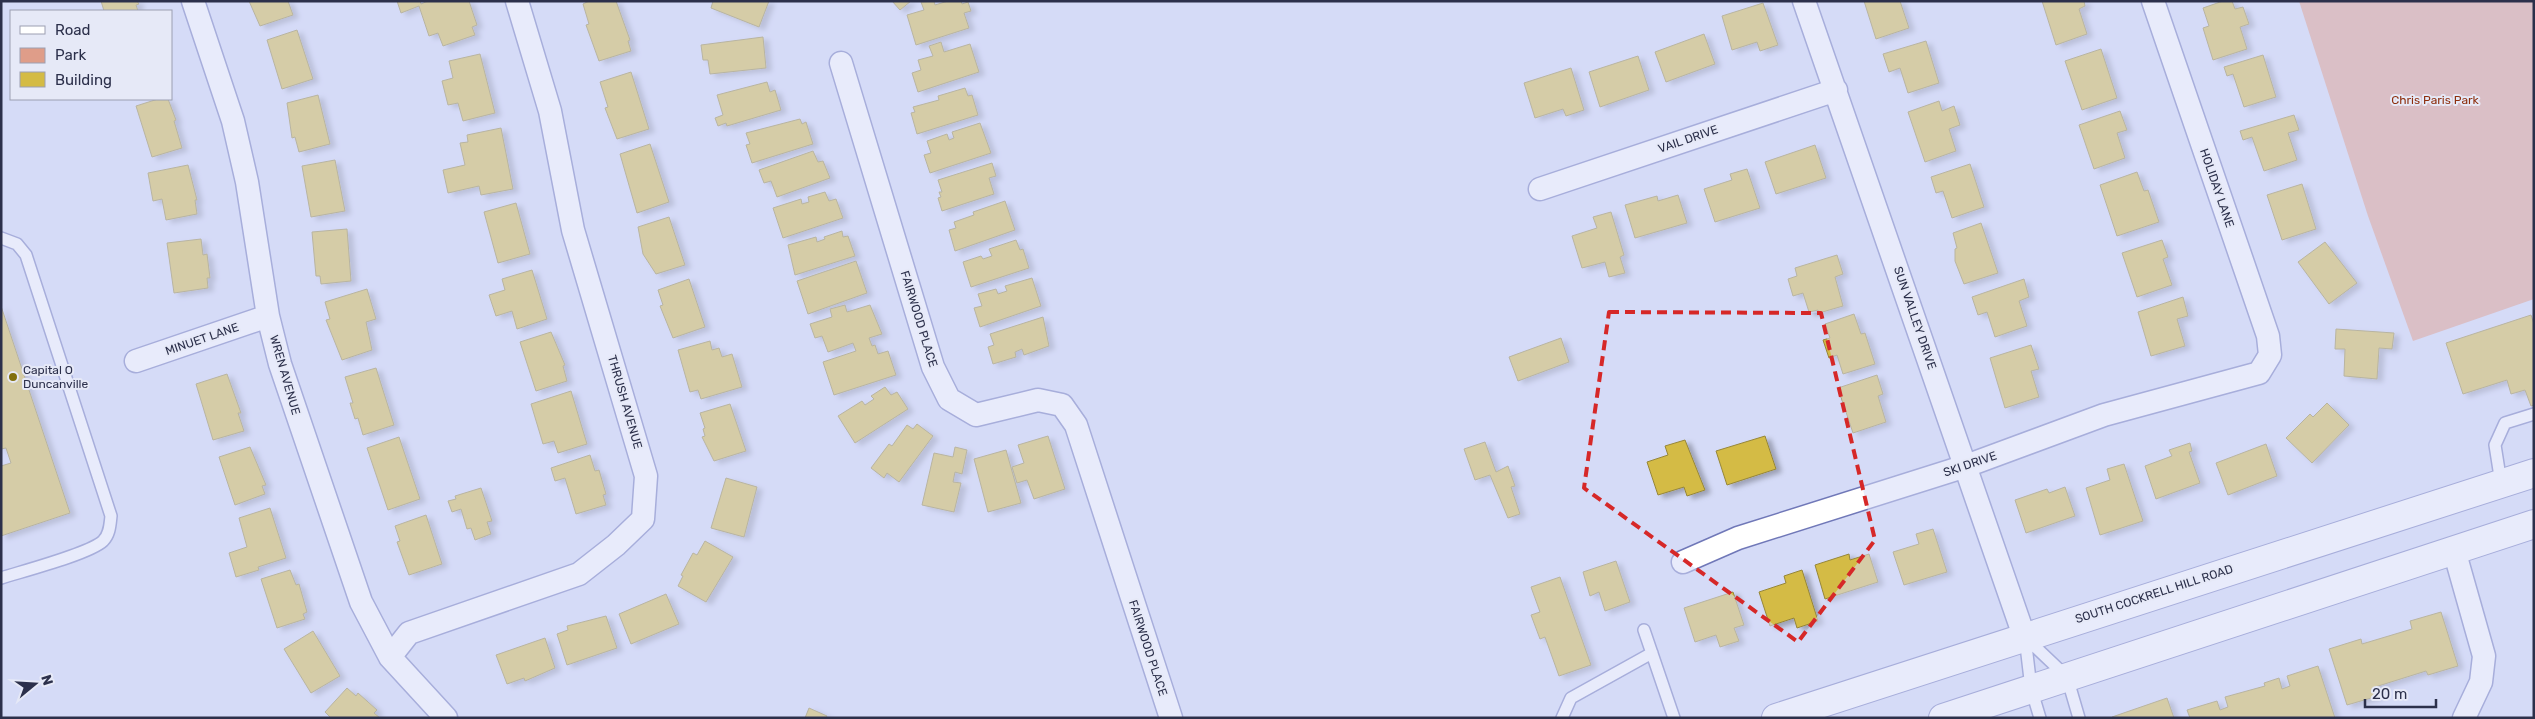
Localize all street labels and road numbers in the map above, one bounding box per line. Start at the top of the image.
street label: VAIL DRIVE [1656,122,1720,156]
street label: HOLIDAY LANE [2197,147,2237,229]
street label: SUN VALLEY DRIVE [1891,265,1939,371]
street label: FAIRWOOD PLACE [898,269,940,369]
street label: MINUET LANE [163,320,241,358]
street label: WREN AVENUE [267,334,303,416]
street label: THRUSH AVENUE [605,353,645,451]
street label: SKI DRIVE [1942,448,1998,480]
street label: SOUTH COCKRELL HILL ROAD [2073,562,2235,626]
street label: FAIRWOOD PLACE [1126,598,1170,698]

